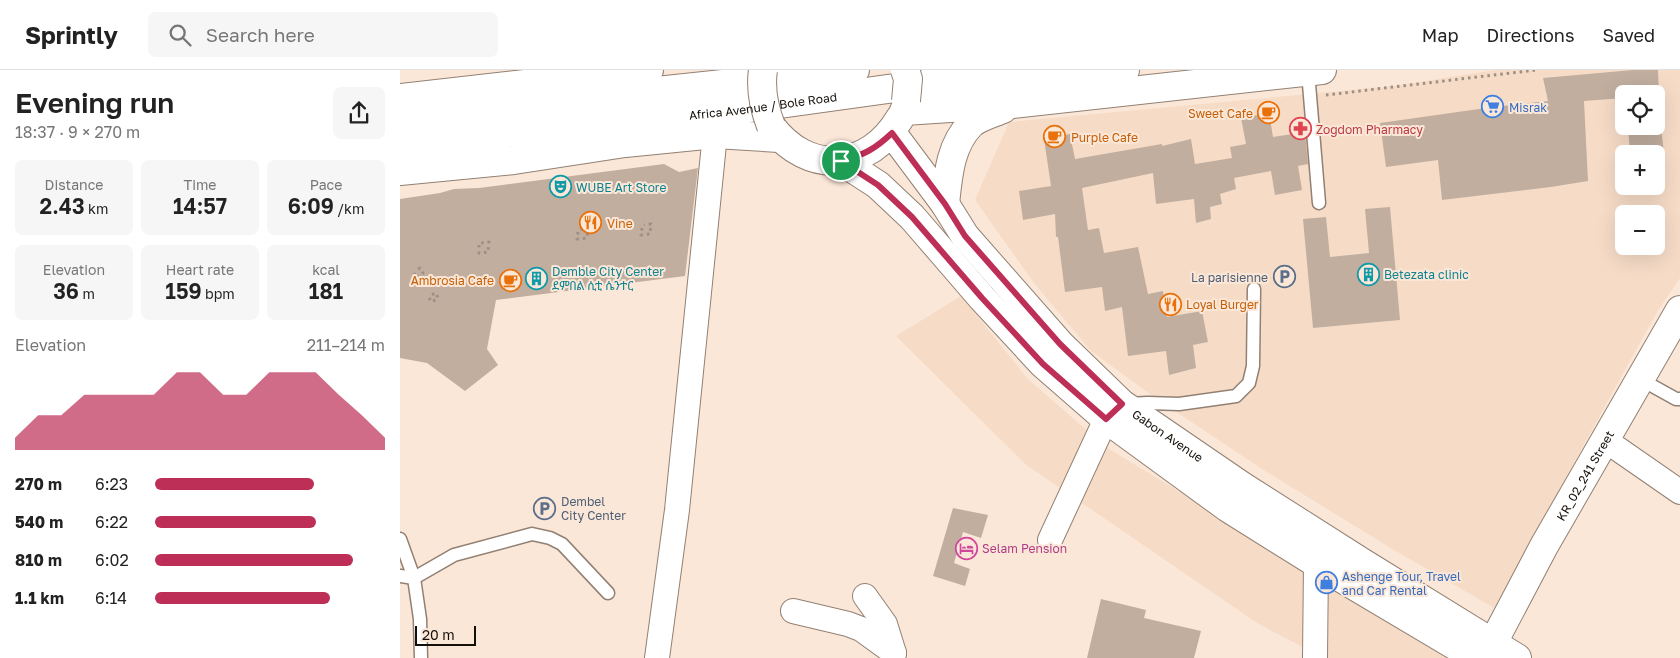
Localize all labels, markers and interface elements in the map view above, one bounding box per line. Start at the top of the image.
search box [148,12,498,57]
text: Sprintly [25,20,118,49]
icon: search [166,21,194,49]
text: Search here [206,23,315,46]
text: Map [1422,24,1458,46]
text: Directions [1486,24,1574,46]
text: Saved [1602,24,1655,46]
map controls [1615,85,1665,255]
button: locate [1615,85,1665,135]
text: Evening run [15,86,174,119]
button: share [333,87,385,139]
street label: Africa Avenue / Bole Road [688,89,838,122]
supermarket icon: Misrak [1481,95,1505,119]
place label: Misrak [1509,100,1547,115]
cafe icon: Sweet Cafe [1257,101,1281,125]
place label: Sweet Cafe [1188,106,1253,121]
pharmacy icon: Zogdom Pharmacy [1288,117,1312,141]
text: 18:37 · 9 × 270 m [15,122,140,142]
place label: Zogdom Pharmacy [1316,122,1423,137]
cafe icon: Purple Cafe [1043,125,1067,149]
place label: Purple Cafe [1071,130,1138,145]
pin [820,140,862,182]
button: + [1615,145,1665,195]
icon: arrive [827,147,855,175]
theatre icon: WUBE Art Store [548,175,572,199]
text: Distance [45,176,103,193]
text: Time [184,176,216,193]
text: Pace [310,176,342,193]
place label: WUBE Art Store [576,180,666,195]
text: 2.43 [40,193,85,219]
text: 14:57 [173,193,227,219]
text: 6:09 [288,193,334,219]
text: km [85,200,108,217]
text: /km [334,200,364,217]
button: − [1615,205,1665,255]
restaurant icon: Vine [579,211,603,235]
place label: Vine [607,216,633,231]
text: Elevation [43,261,105,278]
text: Heart rate [166,261,234,278]
text: kcal [312,261,340,278]
building icon: Betezata clinic [1356,262,1380,286]
place label: Demble City Center ደምበል ሲቲ ሴንተር [552,264,664,293]
parking icon: La parisienne [1272,265,1296,289]
building icon: Demble City Center ደምበል ሲቲ ሴንተር [524,266,548,290]
place label: Betezata clinic [1384,267,1469,282]
cafe icon: Ambrosia Cafe [498,268,522,292]
place label: La parisienne [1191,270,1268,285]
place label: Ambrosia Cafe [411,273,494,288]
text: 36 [53,278,79,304]
text: 159 [165,278,202,304]
text: 181 [309,278,343,304]
text: m [79,285,95,302]
text: bpm [202,285,235,302]
restaurant icon: Loyal Burger [1158,292,1182,316]
place label: Loyal Burger [1186,297,1259,312]
text: Elevation [15,335,86,355]
text: 211–214 m [307,335,385,355]
street label: Gabon Avenue [1130,406,1206,465]
street label: KR_02_241 Street [1553,428,1617,523]
text: 270 m [15,474,62,494]
text: 6:23 [95,474,128,494]
place label: Dembel City Center [561,494,626,523]
parking icon: Dembel City Center [533,496,557,520]
text: 540 m [15,512,63,532]
text: 6:22 [95,512,128,532]
hotel icon: Selam Pension [954,536,978,560]
place label: Selam Pension [982,541,1067,556]
text: 810 m [15,550,62,570]
text: 6:02 [95,550,129,570]
place label: Ashenge Tour, Travel and Car Rental [1342,569,1461,598]
shop icon: Ashenge Tour, Travel and Car Rental [1314,571,1338,595]
text: 1.1 km [15,588,64,608]
text: 6:14 [95,588,127,608]
scale bar [415,623,476,646]
text: 20 m [422,626,455,643]

